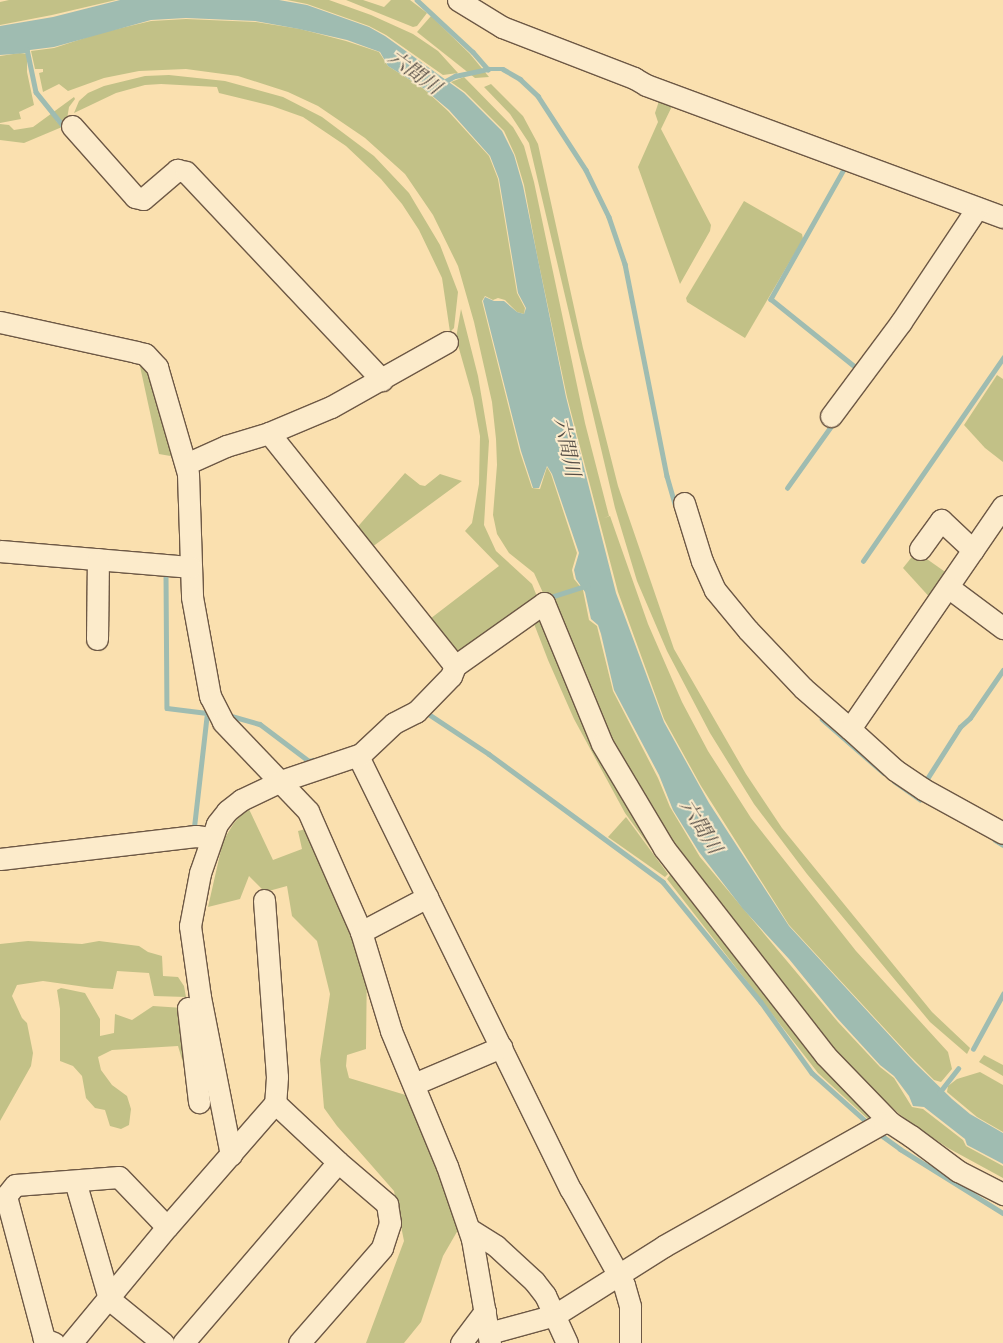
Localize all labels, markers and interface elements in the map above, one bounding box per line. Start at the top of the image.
water label: 六間川 [383,46,445,100]
water label: 六間川 [548,415,584,479]
water label: 六間川 [674,795,726,859]

